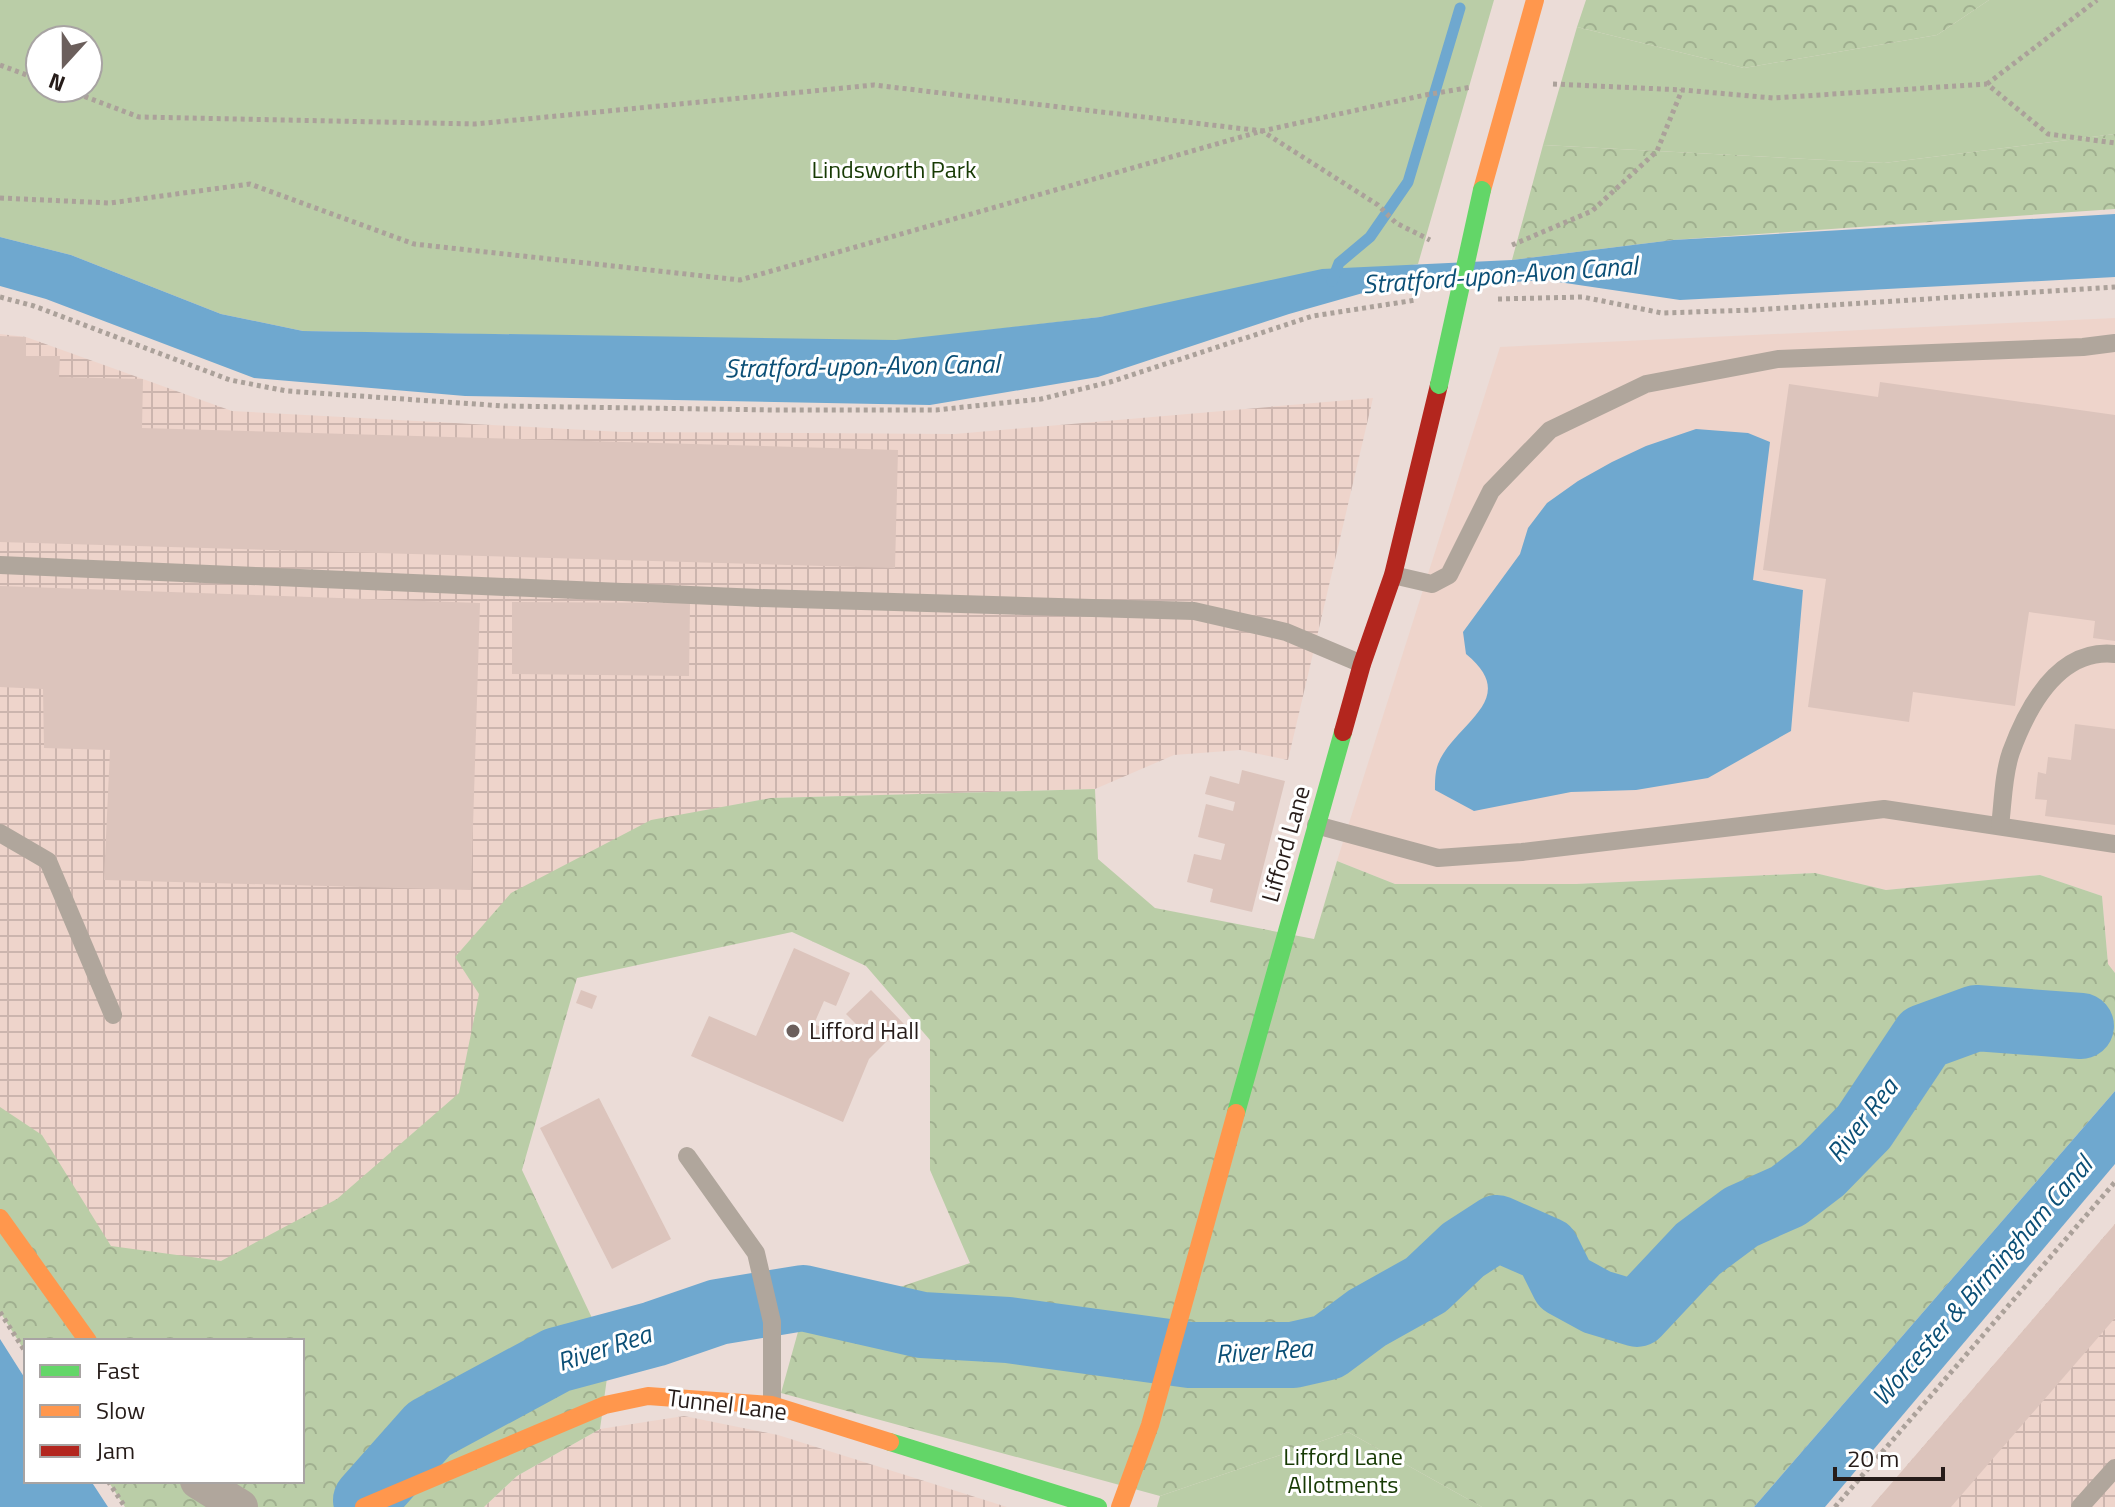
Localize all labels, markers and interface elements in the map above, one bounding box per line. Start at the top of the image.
north arrow [24,24,104,104]
text: N [44,64,70,101]
park label: Lindsworth Park [811,151,977,187]
water label: Stratford-upon-Avon Canal [1362,245,1642,304]
water label: Stratford-upon-Avon Canal [724,344,1003,387]
street label: Lifford Lane [1251,781,1319,906]
place label: Lifford Hall [809,1012,919,1048]
marker: Lifford Hall [784,1022,802,1040]
water label: River Rea [1816,1068,1908,1170]
water label: Worcester & Birmingham Canal [1862,1145,2104,1414]
water label: River Rea [552,1313,658,1381]
water label: River Rea [1214,1328,1316,1373]
legend [24,1339,304,1483]
text: Fast [96,1352,140,1388]
street label: Tunnel Lane [665,1379,789,1429]
text: Slow [96,1392,145,1428]
scale bar [1835,1431,1943,1481]
text: Jam [96,1432,135,1468]
park label: Lifford Lane Allotments [1283,1438,1403,1502]
text: 20 m [1847,1440,1899,1476]

